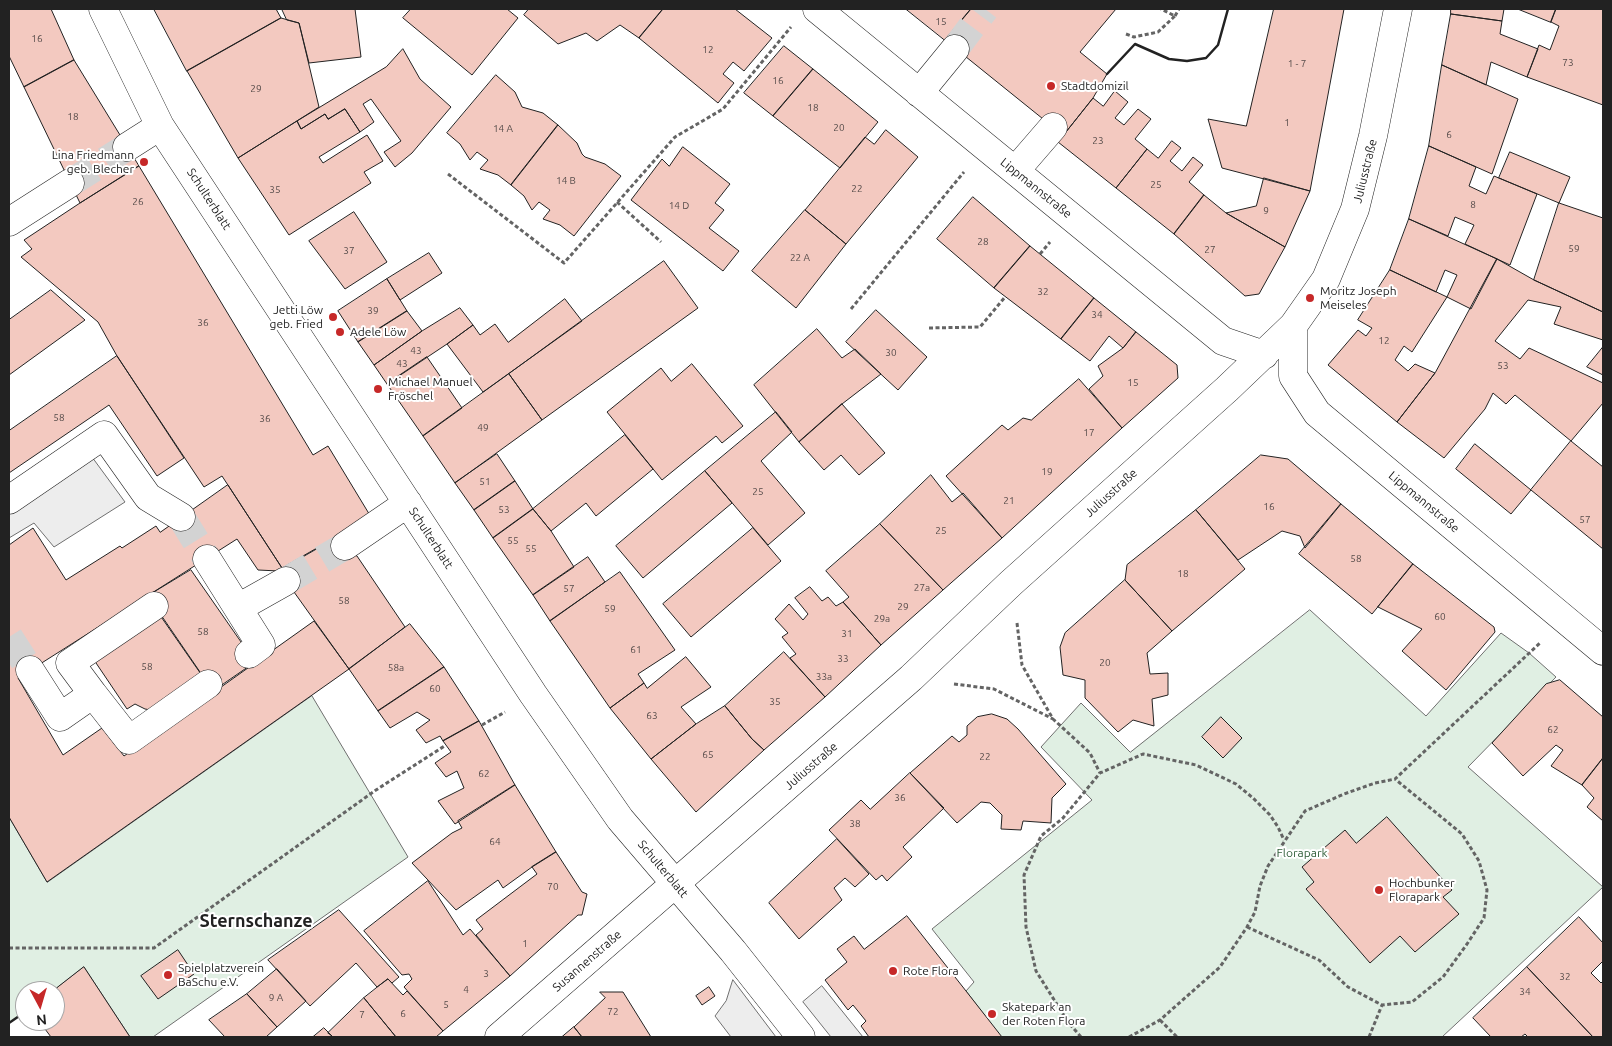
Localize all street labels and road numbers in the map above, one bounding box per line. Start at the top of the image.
street label: Juliusstraße [1350,138,1380,204]
street label: Lippmannstraße [997,155,1075,221]
street label: Schulterblatt [184,166,234,232]
street label: Juliusstraße [1082,466,1140,520]
street label: Lippmannstraße [1386,468,1462,536]
street label: Schulterblatt [406,505,456,571]
street label: Juliusstraße [782,739,840,793]
street label: Schulterblatt [635,837,691,901]
street label: Susannenstraße [550,927,624,995]

